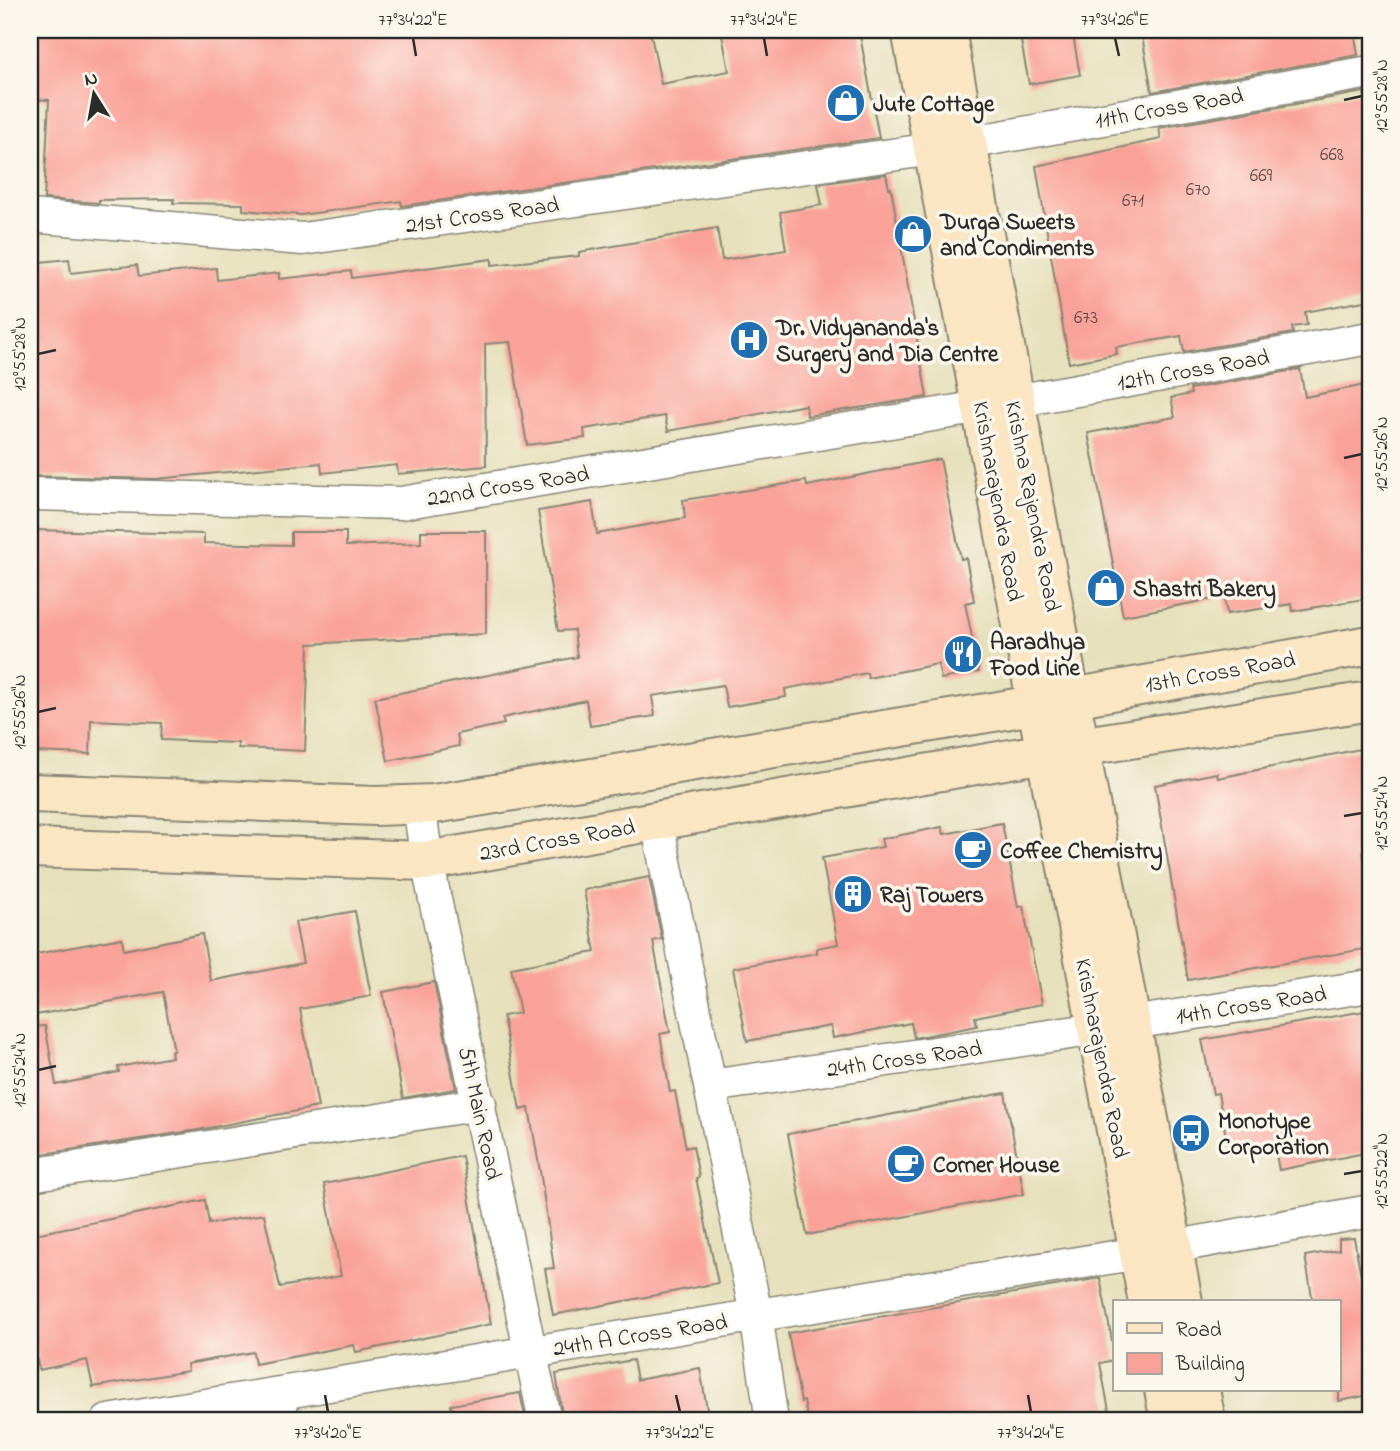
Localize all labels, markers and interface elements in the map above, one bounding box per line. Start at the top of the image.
text: 77°34'22"E [378,8,448,34]
text: 77°34'24"E [730,8,798,34]
text: 77°34'26"E [1081,8,1149,34]
text: 12°55'28"N [1370,59,1396,133]
north arrow [60,60,130,130]
text: N [82,65,100,94]
street label: 11th Cross Road [1093,80,1246,139]
shop icon: Jute Cottage [825,82,867,124]
place label: Jute Cottage [873,89,995,124]
house number: 668 [1320,142,1344,169]
house number: 669 [1250,163,1272,190]
house number: 670 [1186,177,1210,204]
house number: 671 [1122,188,1144,215]
street label: 21st Cross Road [403,189,561,244]
place label: Durga Sweets and Condiments [939,207,1095,266]
shop icon: Durga Sweets and Condiments [892,213,934,255]
house number: 673 [1074,305,1098,332]
place label: Dr. Vidyananda's Surgery and Dia Centre [775,313,999,374]
text: 12°55'28"N [8,317,34,391]
hospital icon: Dr. Vidyananda's Surgery and Dia Centre [728,319,770,361]
street label: 12th Cross Road [1115,342,1272,401]
street label: Krishna Rajendra Road [995,398,1068,615]
street label: Krishnarajendra Road [963,399,1030,604]
text: 12°55'26"N [1370,416,1396,492]
street label: 22nd Cross Road [425,458,592,517]
shop icon: Shastri Bakery [1085,567,1127,609]
place label: Shastri Bakery [1133,574,1276,609]
place label: Aaradhya Food Line [989,627,1085,686]
restaurant icon: Aaradhya Food Line [942,633,984,675]
street label: 13th Cross Road [1143,644,1298,703]
text: 12°55'26"N [8,674,34,750]
text: 12°55'24"N [1370,776,1396,850]
street label: 23rd Cross Road [477,812,638,871]
cafe icon: Coffee Chemistry [952,829,994,871]
place label: Coffee Chemistry [1000,836,1163,871]
building icon: Raj Towers [832,873,874,915]
place label: Raj Towers [880,880,984,913]
street label: Krishnarajendra Road [1065,956,1136,1161]
street label: 14th Cross Road [1174,978,1329,1035]
text: 12°55'24"N [8,1033,34,1107]
street label: 24th Cross Road [825,1033,984,1088]
street label: 5th Main Road [448,1044,509,1183]
place label: Monotype Corporation [1218,1106,1329,1165]
bus stop icon: Monotype Corporation [1170,1112,1212,1154]
text: 12°55'22"N [1370,1133,1396,1209]
cafe icon: Corner House [885,1143,927,1185]
place label: Corner House [933,1150,1060,1183]
legend [1113,1300,1340,1392]
street label: 24th A Cross Road [551,1306,730,1367]
text: Road [1176,1316,1222,1346]
text: Building [1175,1350,1245,1382]
text: 77°34'20"E [294,1421,362,1447]
text: 77°34'22"E [645,1421,715,1447]
text: 77°34'24"E [997,1421,1065,1447]

